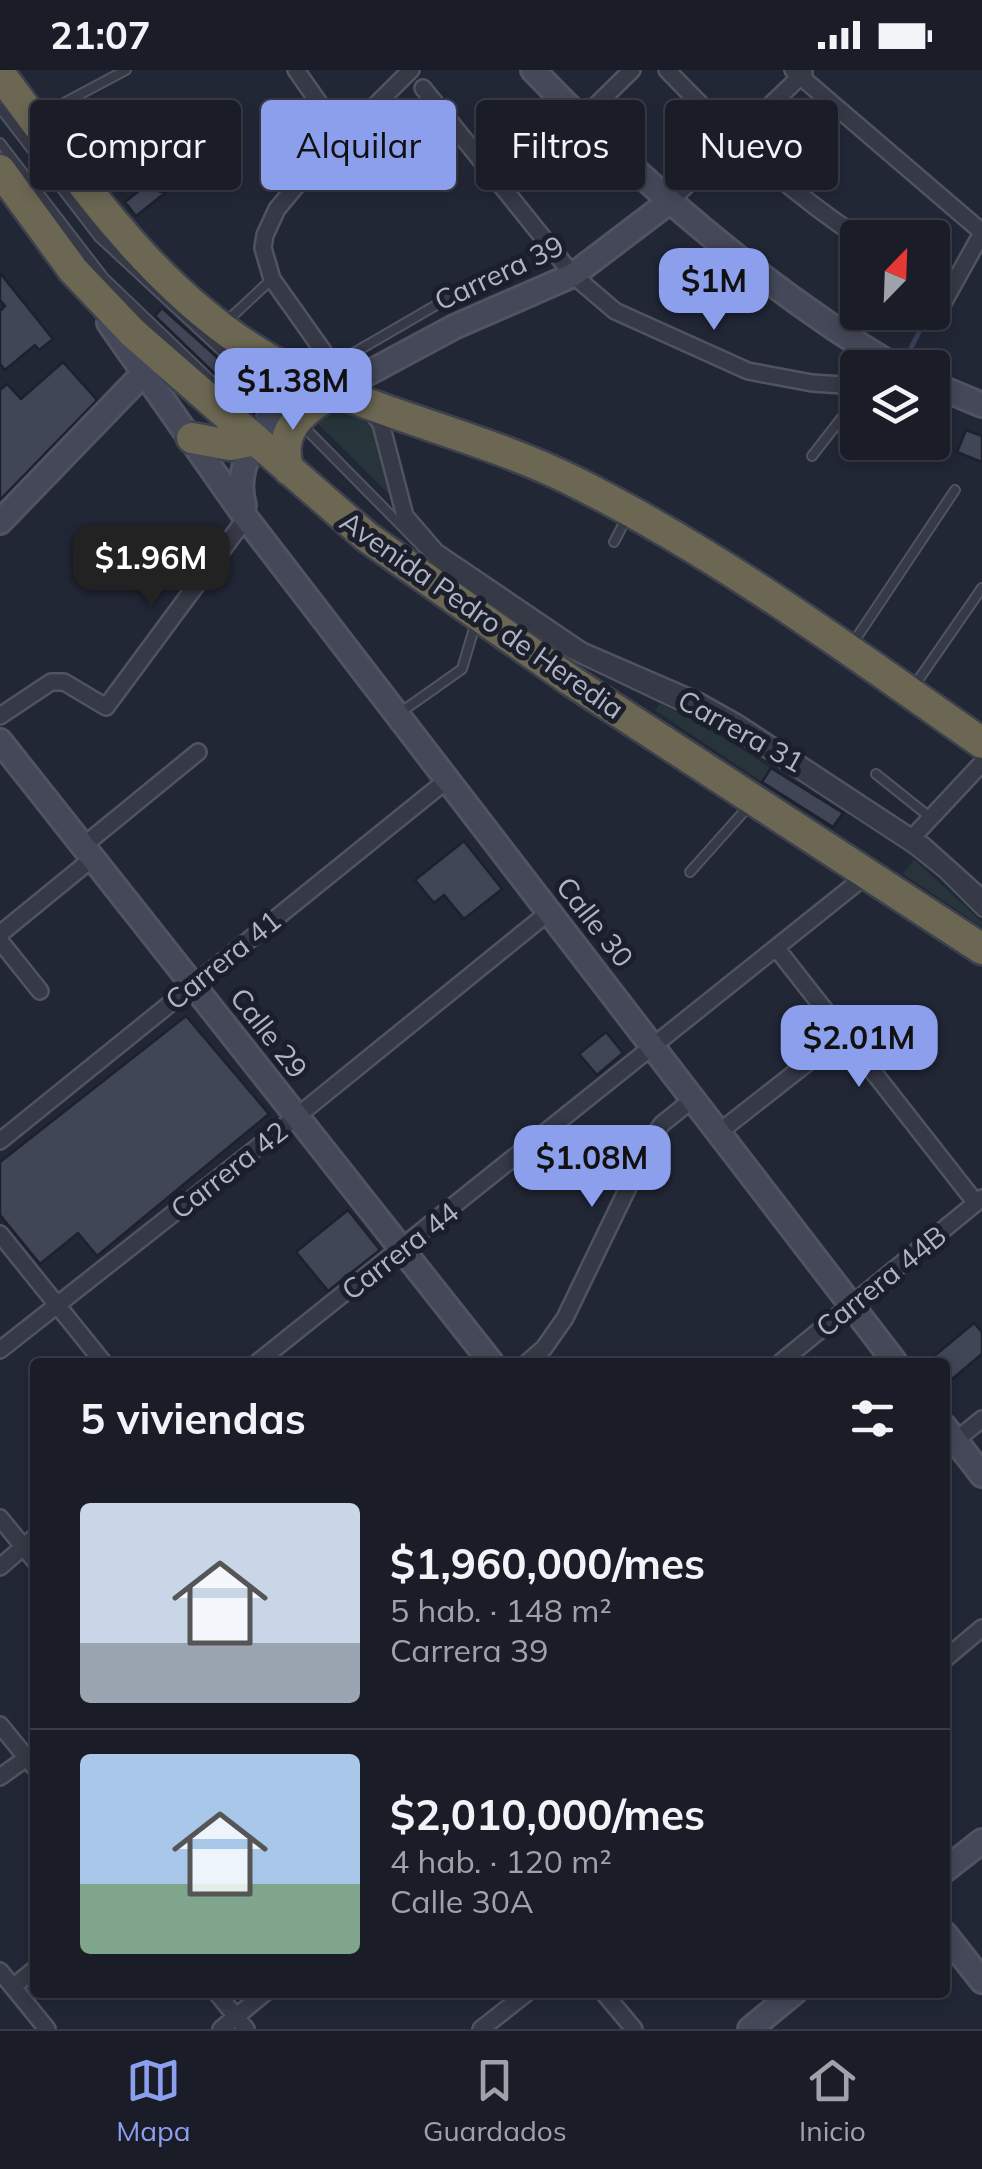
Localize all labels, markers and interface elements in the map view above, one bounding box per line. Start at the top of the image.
text: 21:07 [50,11,151,59]
chip: Comprar [30,100,241,190]
chip: Alquilar [261,100,456,190]
chip: Filtros [476,100,645,190]
chip: Nuevo [665,100,838,190]
north arrow [840,220,950,330]
map controls [840,220,950,460]
street label: Carrera 39 [429,227,569,318]
pin: $1M [666,248,762,333]
text: $1M [681,260,747,300]
pin: $1.38M [212,348,374,433]
button: layers [840,350,950,460]
text: $1.38M [237,360,349,400]
street label: Avenida Pedro de Heredia [334,503,631,726]
pin: $1.96M [70,525,232,610]
text: $1.96M [95,537,207,577]
street label: Carrera 31 [672,682,810,779]
street label: Calle 30 [549,870,641,974]
street label: Carrera 41 [158,902,288,1017]
street label: Calle 29 [223,981,315,1085]
pin: $2.01M [778,1005,940,1090]
text: $2.01M [803,1017,915,1057]
street label: Carrera 42 [163,1113,294,1226]
pin: $1.08M [511,1125,673,1210]
text: $1.08M [536,1137,648,1177]
street label: Carrera 44 [334,1194,465,1307]
street label: Carrera 44B [808,1217,953,1344]
icon: filters [845,1391,900,1446]
text: 5 viviendas [80,1392,306,1445]
text: $1,960,000/mes [390,1537,705,1590]
icon: home [160,1543,280,1663]
text: 5 hab. · 148 m² [390,1590,612,1630]
text: Carrera 39 [390,1630,548,1670]
text: $2,010,000/mes [390,1788,705,1841]
icon: home [160,1794,280,1914]
text: 4 hab. · 120 m² [390,1841,612,1881]
text: Calle 30A [390,1881,533,1921]
tab: Mapa [116,2053,191,2148]
tab: Guardados [423,2053,567,2148]
tab: Inicio [799,2053,866,2148]

